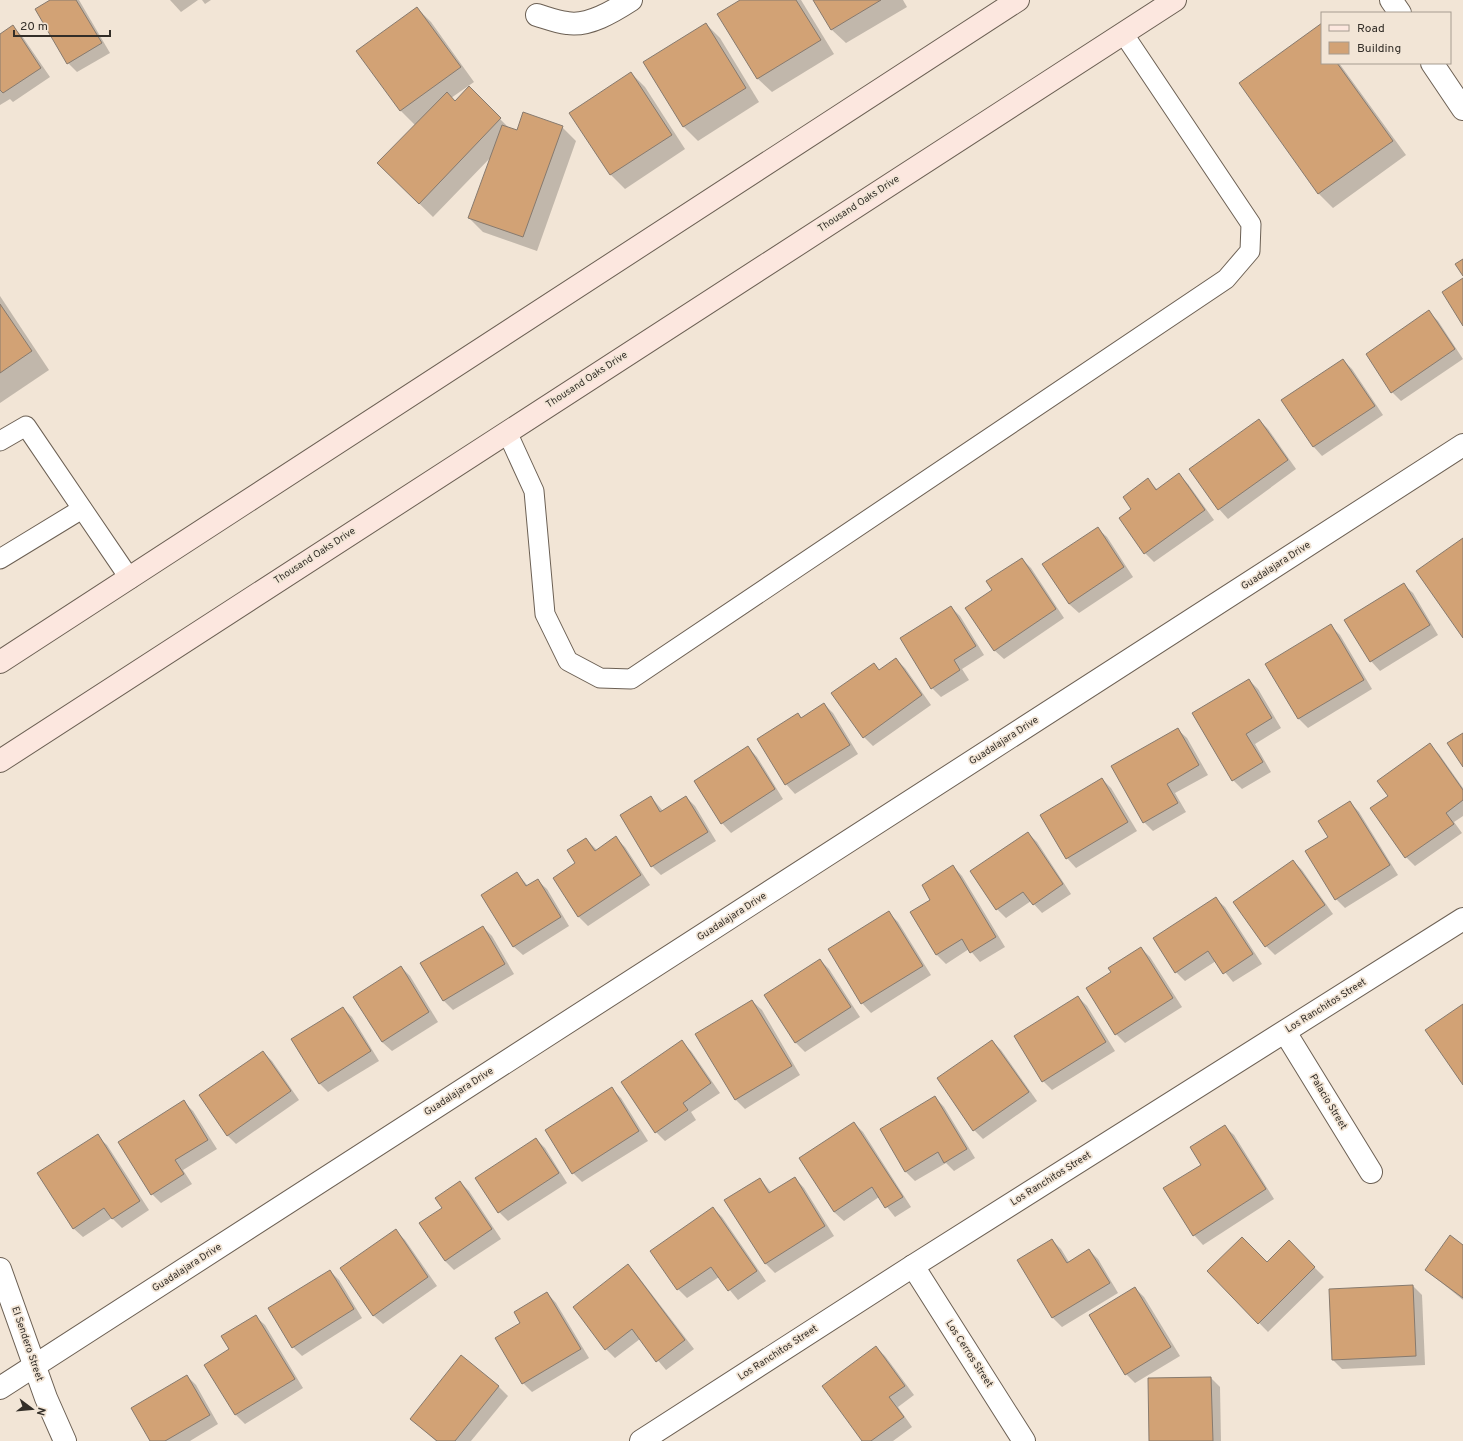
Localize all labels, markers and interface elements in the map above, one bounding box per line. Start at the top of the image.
scale bar [14,12,110,38]
legend [1321,12,1451,64]
text: 20 m [20,19,48,35]
text: Road [1357,21,1385,37]
text: Building [1357,41,1401,57]
street label: Thousand Oaks Drive [816,173,902,235]
street label: Thousand Oaks Drive [544,349,630,411]
street label: Thousand Oaks Drive [272,525,358,587]
street label: Guadalajara Drive [1239,539,1313,593]
street label: Guadalajara Drive [967,714,1041,768]
street label: Guadalajara Drive [695,890,769,944]
street label: Los Ranchitos Street [1283,976,1369,1036]
street label: Guadalajara Drive [422,1065,496,1119]
street label: Palacio Street [1306,1072,1350,1132]
street label: Los Ranchitos Street [1008,1149,1094,1209]
street label: Guadalajara Drive [150,1241,224,1295]
street label: El Sendero Street [8,1305,46,1383]
street label: Los Cerros Street [942,1318,996,1390]
street label: Los Ranchitos Street [736,1322,821,1384]
north arrow [12,1389,52,1429]
text: N [33,1406,48,1417]

